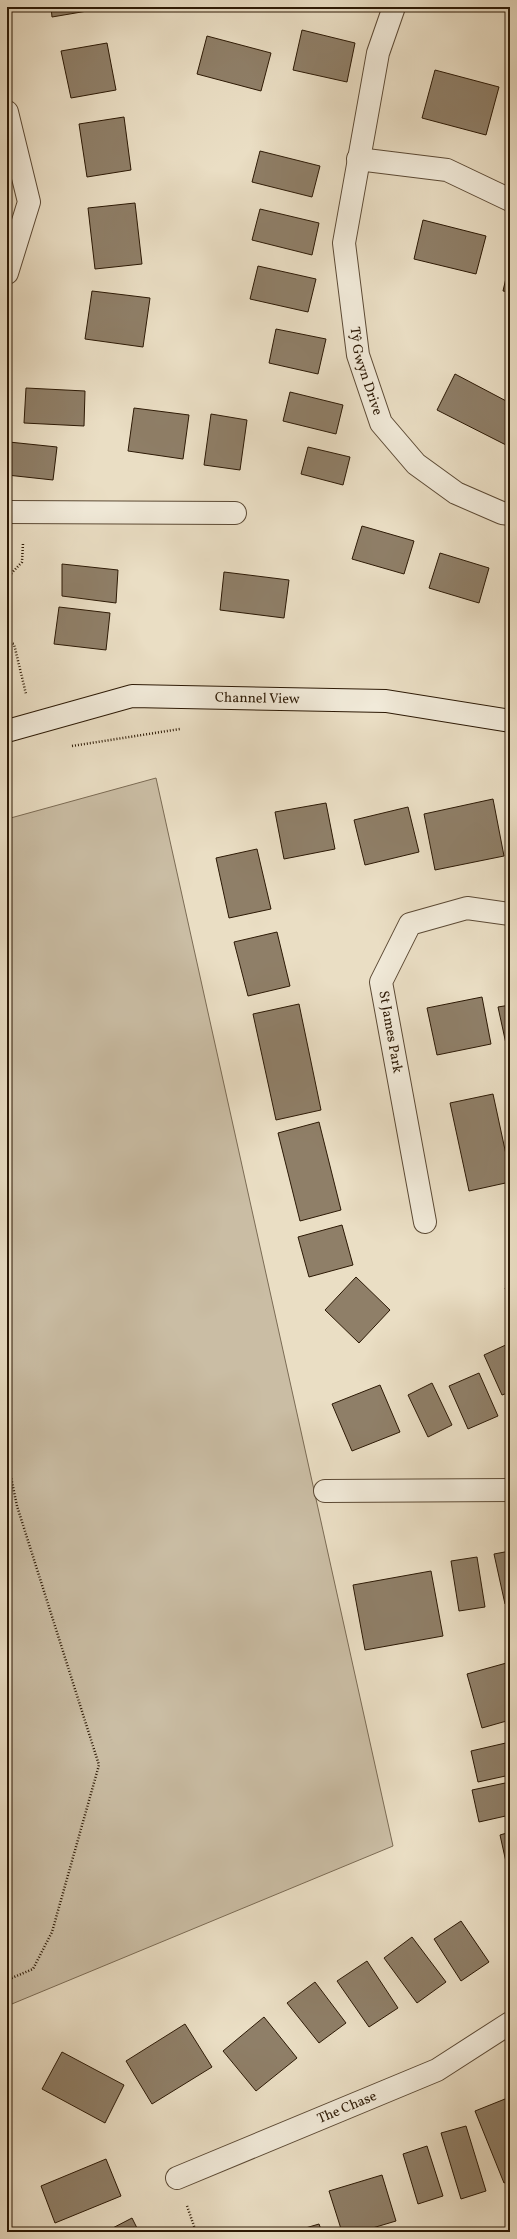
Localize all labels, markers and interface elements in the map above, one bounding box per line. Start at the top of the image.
street label: Tŷ Gwyn Drive [345,326,387,418]
street label: Channel View [215,688,300,709]
street label: St James Park [373,989,407,1075]
street label: The Chase [314,2086,380,2128]

